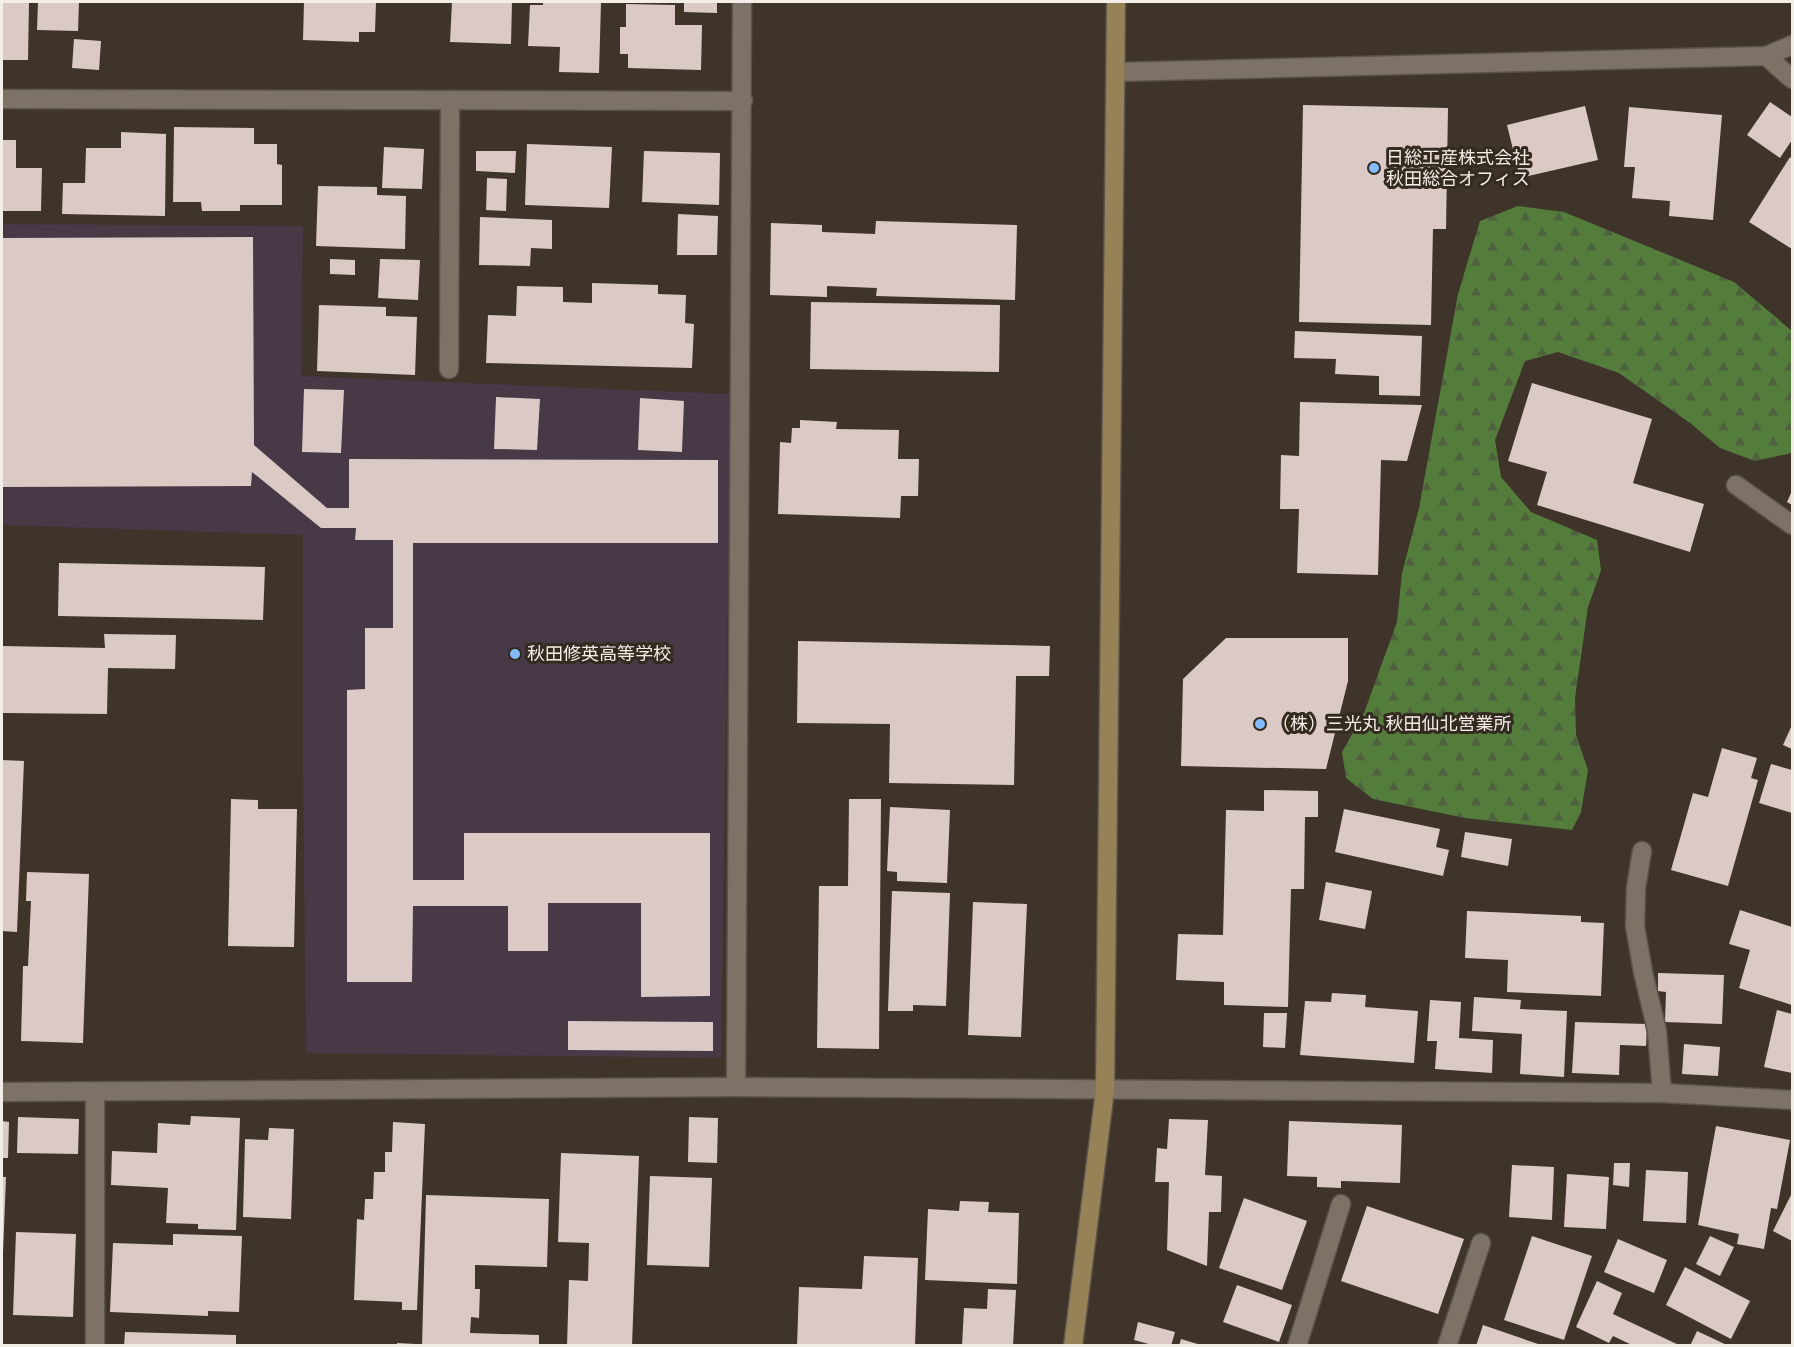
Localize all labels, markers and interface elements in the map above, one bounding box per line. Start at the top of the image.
place label: 日総工産株式会社 秋田総合オフィス [1386,145,1530,192]
marker: 日総工産株式会社 秋田総合オフィス [1367,161,1381,175]
place label: 秋田修英高等学校 [527,641,671,667]
marker: 秋田修英高等学校 [508,647,522,661]
place label: （株）三光丸 秋田仙北営業所 [1272,711,1511,737]
marker: （株）三光丸 秋田仙北営業所 [1253,717,1267,731]

